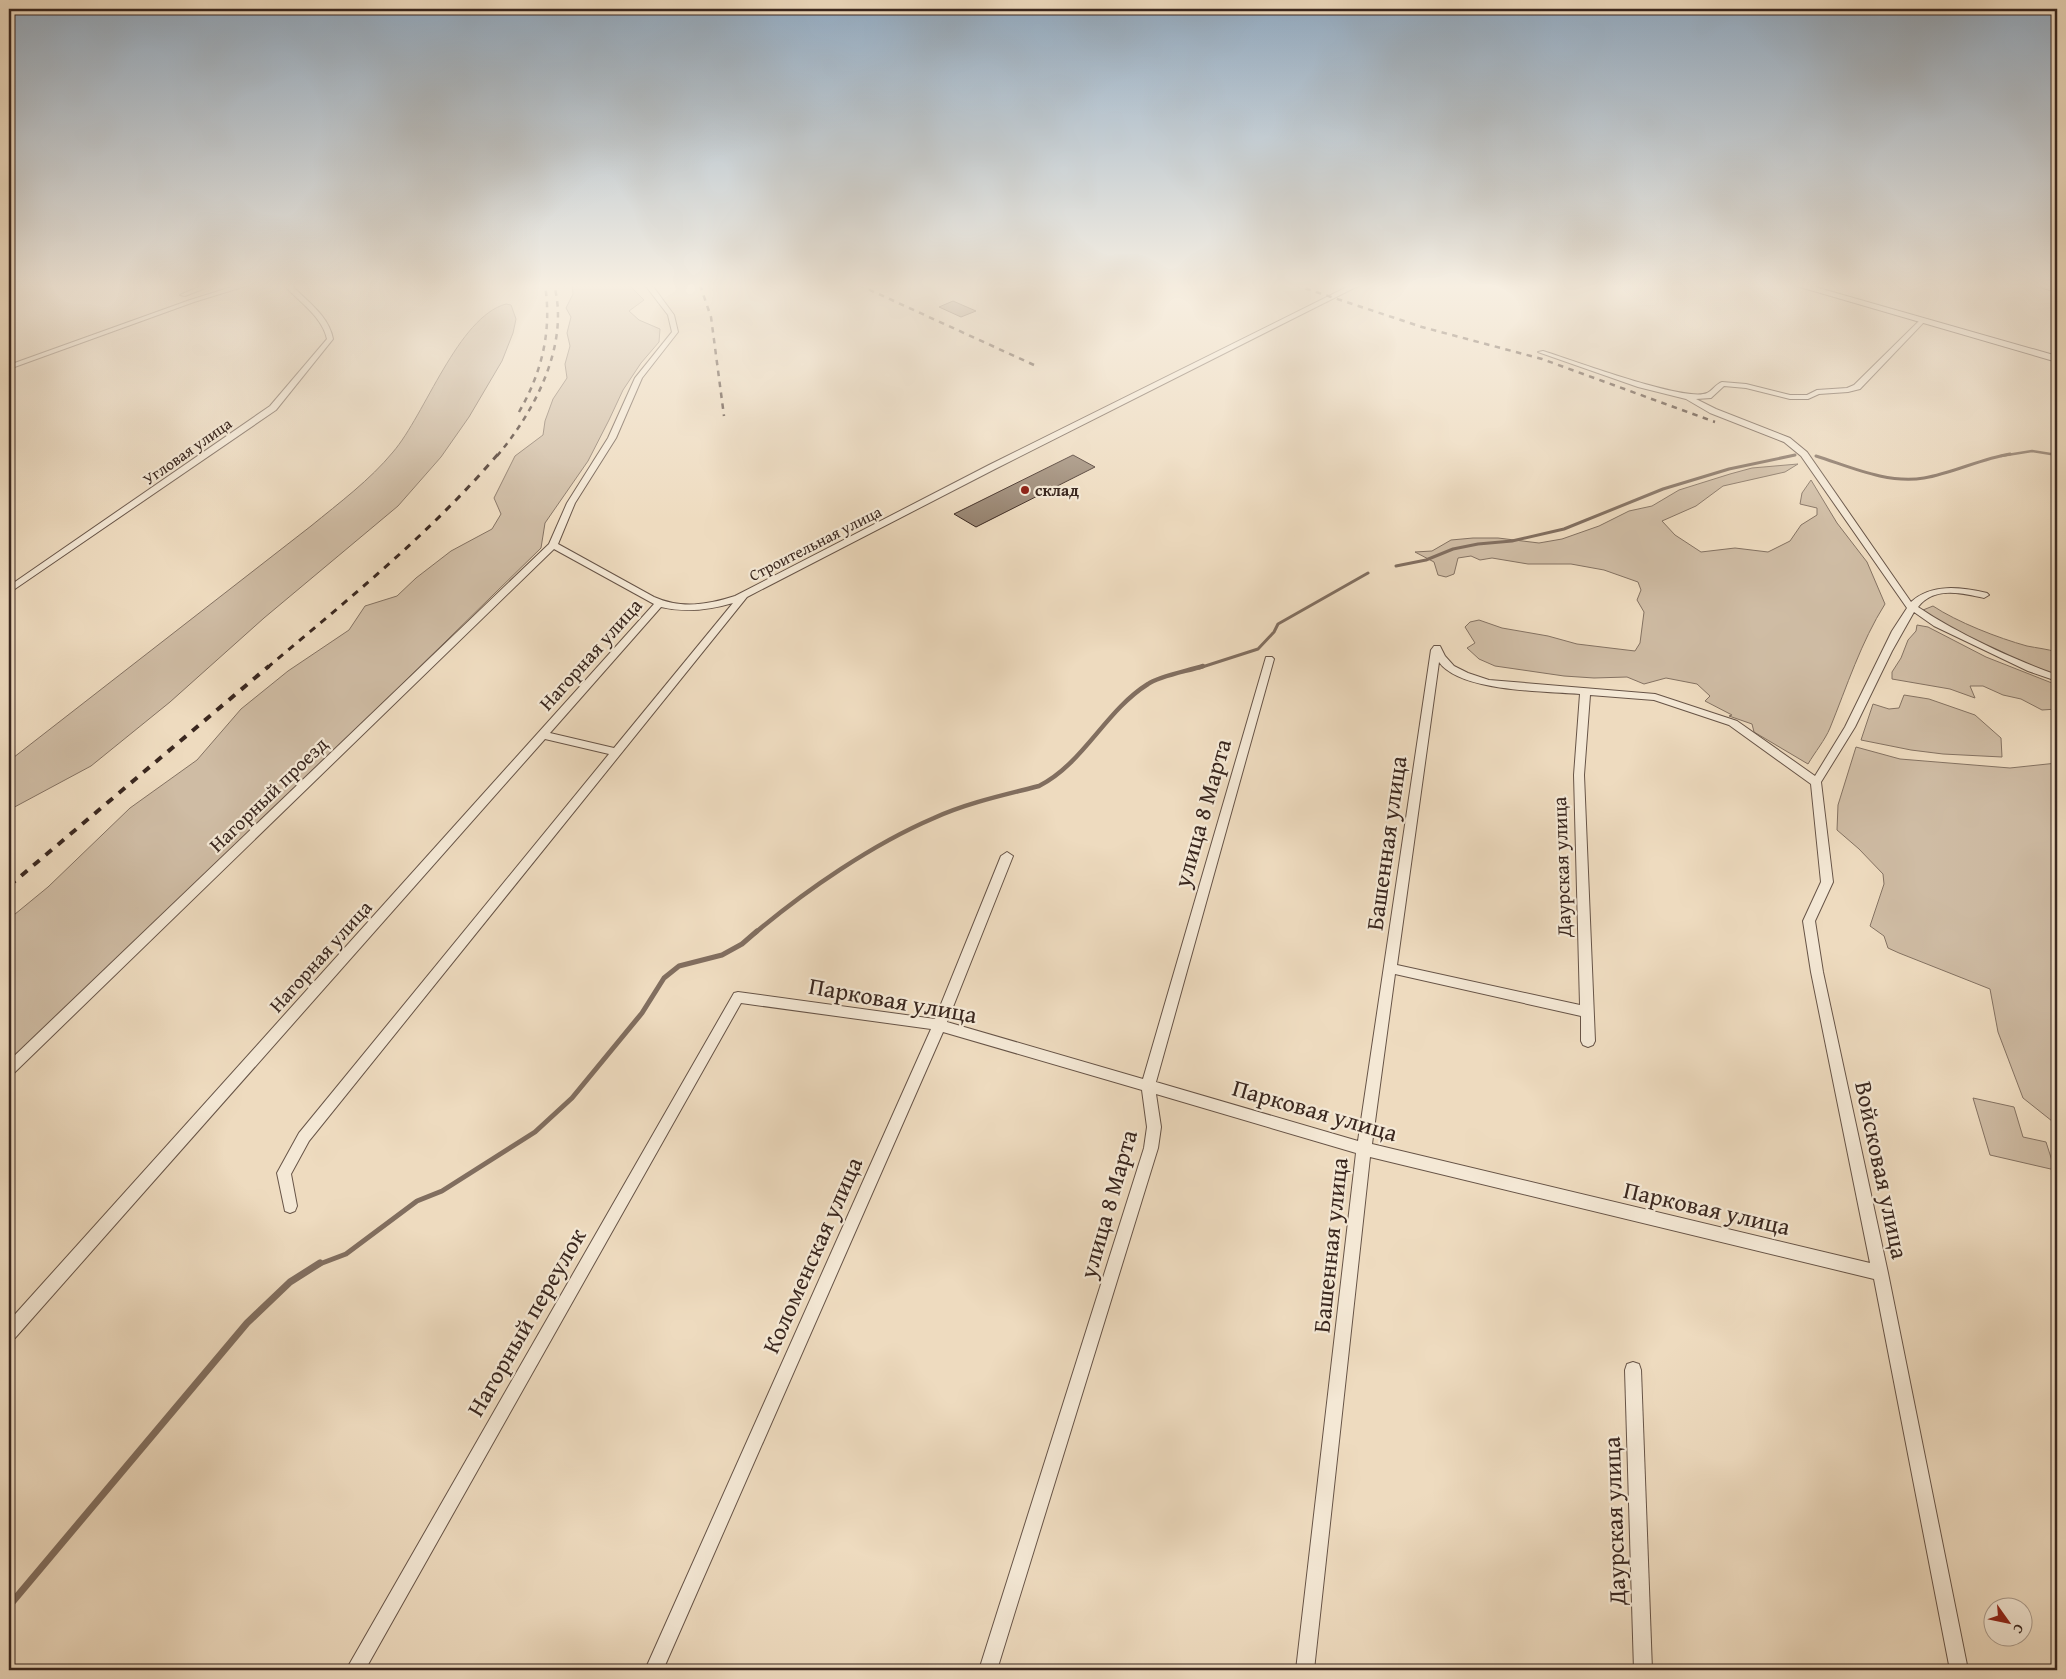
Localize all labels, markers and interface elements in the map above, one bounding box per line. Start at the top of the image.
street label: Угловая улица [138,411,237,491]
place label: склад [1035,478,1079,502]
marker: склад [1019,484,1031,496]
street label: Строительная улица [744,499,886,587]
street label: Нагорная улица [532,591,649,716]
street label: Нагорный проезд [202,730,334,858]
street label: улица 8 Марта [1164,734,1240,892]
street label: Башенная улица [1356,753,1416,933]
street label: Даурская улица [1544,796,1578,939]
street label: Нагорная улица [262,893,379,1018]
street label: Парковая улица [806,968,980,1032]
street label: Парковая улица [1228,1070,1402,1150]
street label: Войсковая улица [1846,1078,1918,1263]
street label: улица 8 Марта [1070,1125,1146,1283]
street label: Коломенская улица [753,1151,871,1359]
street label: Башенная улица [1303,1155,1357,1334]
street label: Парковая улица [1620,1172,1794,1244]
street label: Нагорный переулок [458,1221,594,1423]
street label: Даурская улица [1594,1435,1634,1607]
north arrow [1984,1596,2034,1646]
text: С [2008,1620,2029,1638]

